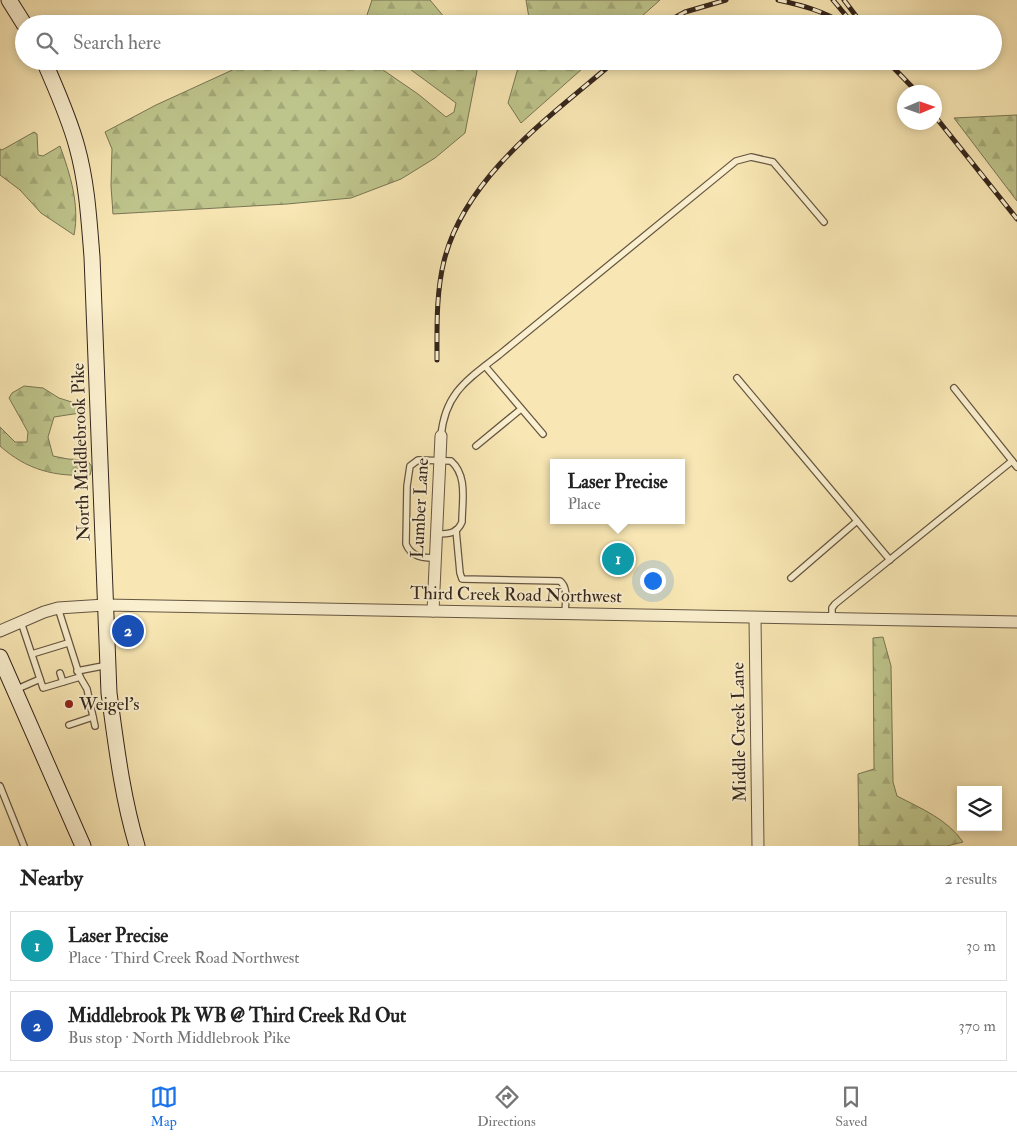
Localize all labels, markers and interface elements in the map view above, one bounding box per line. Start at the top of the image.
search box [15,15,1002,70]
icon: search [33,29,61,57]
text: Search here [73,31,161,55]
north arrow [897,85,942,130]
street label: North Middlebrook Pike [66,362,96,541]
street label: Lumber Lane [406,457,434,559]
popup [550,459,685,524]
text: Laser Precise [567,470,668,494]
text: Place [567,494,601,514]
pin: 1 [602,540,634,578]
your location [640,568,666,594]
street label: Third Creek Road Northwest [410,582,622,608]
pin: 2 [112,612,144,650]
street label: Middle Creek Lane [726,661,752,802]
place label: Weigel's [78,693,139,716]
marker: Weigel's [63,698,75,710]
map controls [957,786,1002,831]
button: layers [957,786,1002,831]
text: Nearby [20,865,83,892]
text: 2 results [944,869,997,889]
text: Laser Precise [68,924,168,948]
text: 1 [34,936,40,956]
text: 30 m [966,936,996,956]
text: Place · Third Creek Road Northwest [68,948,300,968]
text: Middlebrook Pk WB @ Third Creek Rd Out [68,1004,406,1028]
text: 2 [33,1016,41,1036]
text: 370 m [959,1016,996,1036]
text: Bus stop · North Middlebrook Pike [68,1028,290,1048]
tab: Map [150,1083,178,1130]
tab: Directions [477,1083,536,1130]
tab: Saved [835,1083,867,1130]

